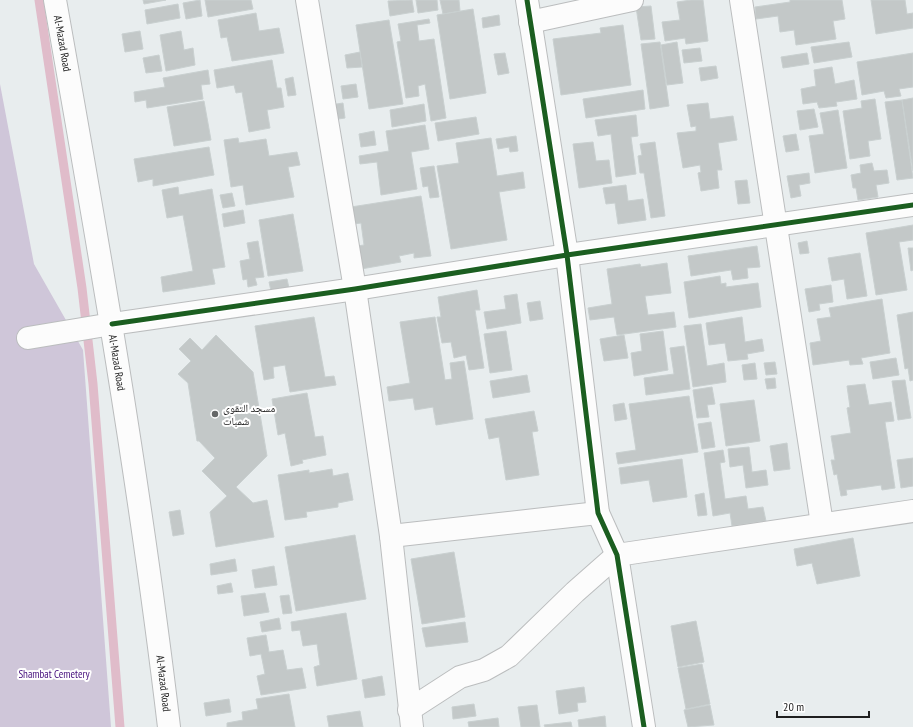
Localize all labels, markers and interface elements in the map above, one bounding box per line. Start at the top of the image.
street label: Al-Mazad Road [51,14,75,73]
street label: Al-Mazad Road [106,334,129,392]
place label: مسجد التقوى شمبات [223,401,275,428]
marker: مسجد التقوى شمبات [210,409,220,419]
street label: Al-Mazad Road [153,654,174,713]
park label: Shambat Cemetery [18,667,90,681]
scale bar [777,693,869,719]
text: 20 m [783,699,804,714]

